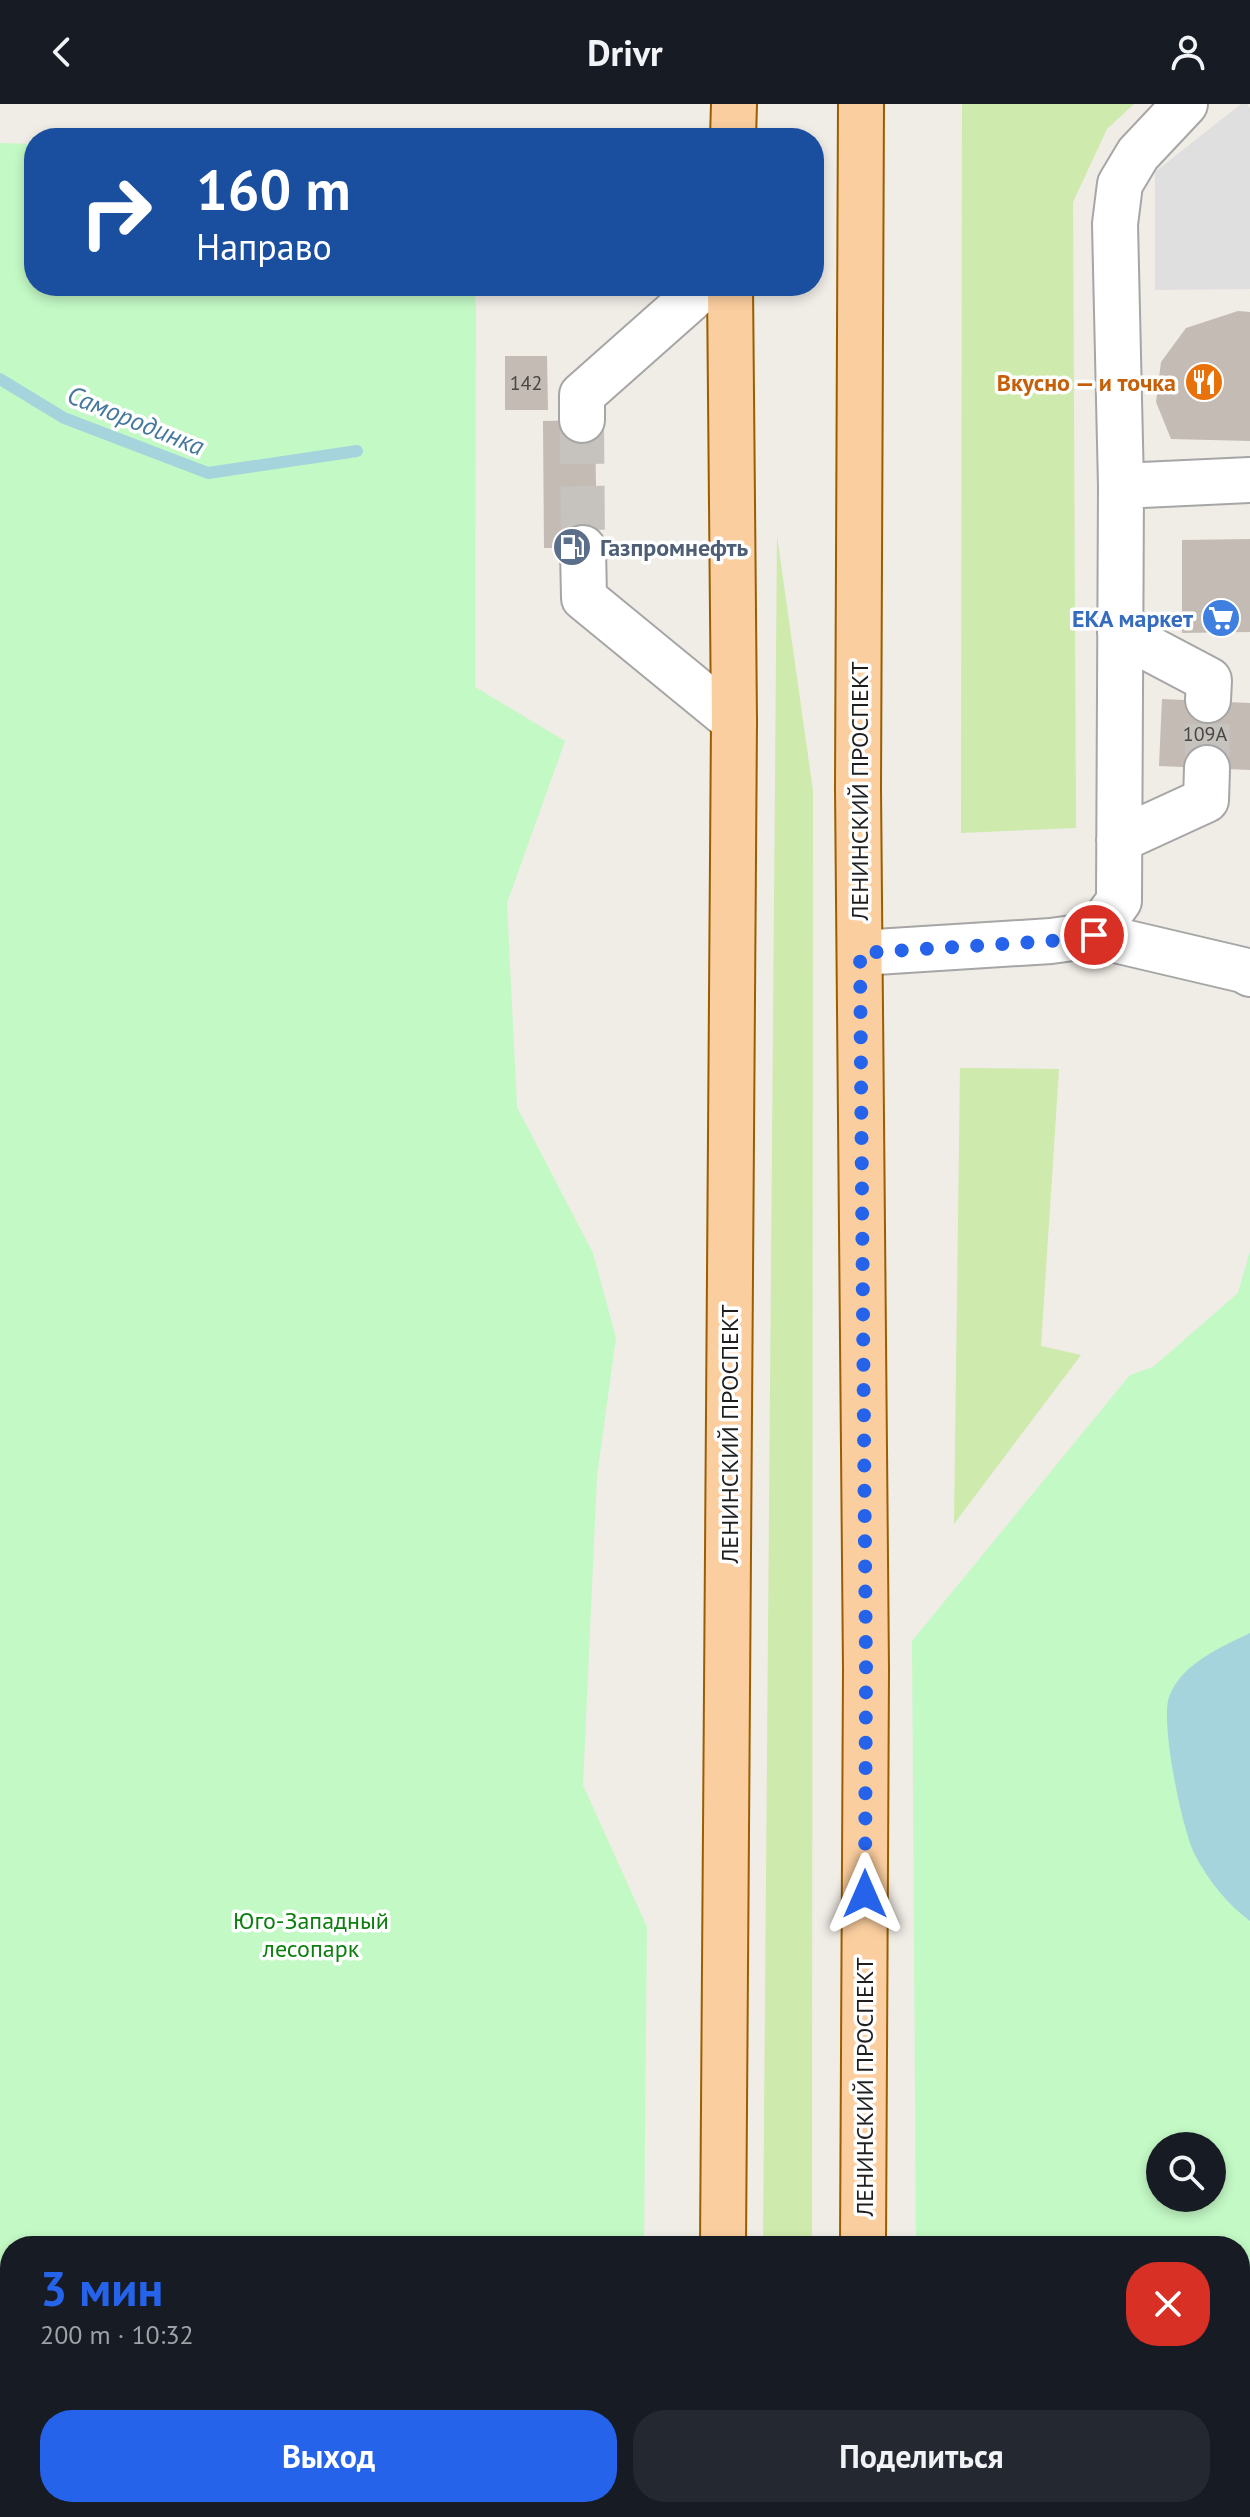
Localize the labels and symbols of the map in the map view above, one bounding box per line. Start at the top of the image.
restaurant icon: Вкусно — и точка [1183,361,1225,403]
place label: Вкусно — и точка [997,367,1176,398]
house number: 142 [510,370,542,396]
water label: Самородинка [63,378,210,463]
fuel station icon: Газпромнефть [551,526,593,568]
place label: Газпромнефть [600,532,749,563]
supermarket icon: ЕКА маркет [1200,597,1242,639]
place label: ЕКА маркет [1072,603,1194,634]
street label: ЛЕНИНСКИЙ ПРОСПЕКТ [844,661,875,922]
house number: 109А [1183,721,1227,747]
pin [1060,901,1128,969]
street label: ЛЕНИНСКИЙ ПРОСПЕКТ [714,1304,745,1565]
position arrow [823,1852,907,1936]
park label: Юго-Западный лесопарк [233,1905,389,1964]
street label: ЛЕНИНСКИЙ ПРОСПЕКТ [849,1957,880,2218]

